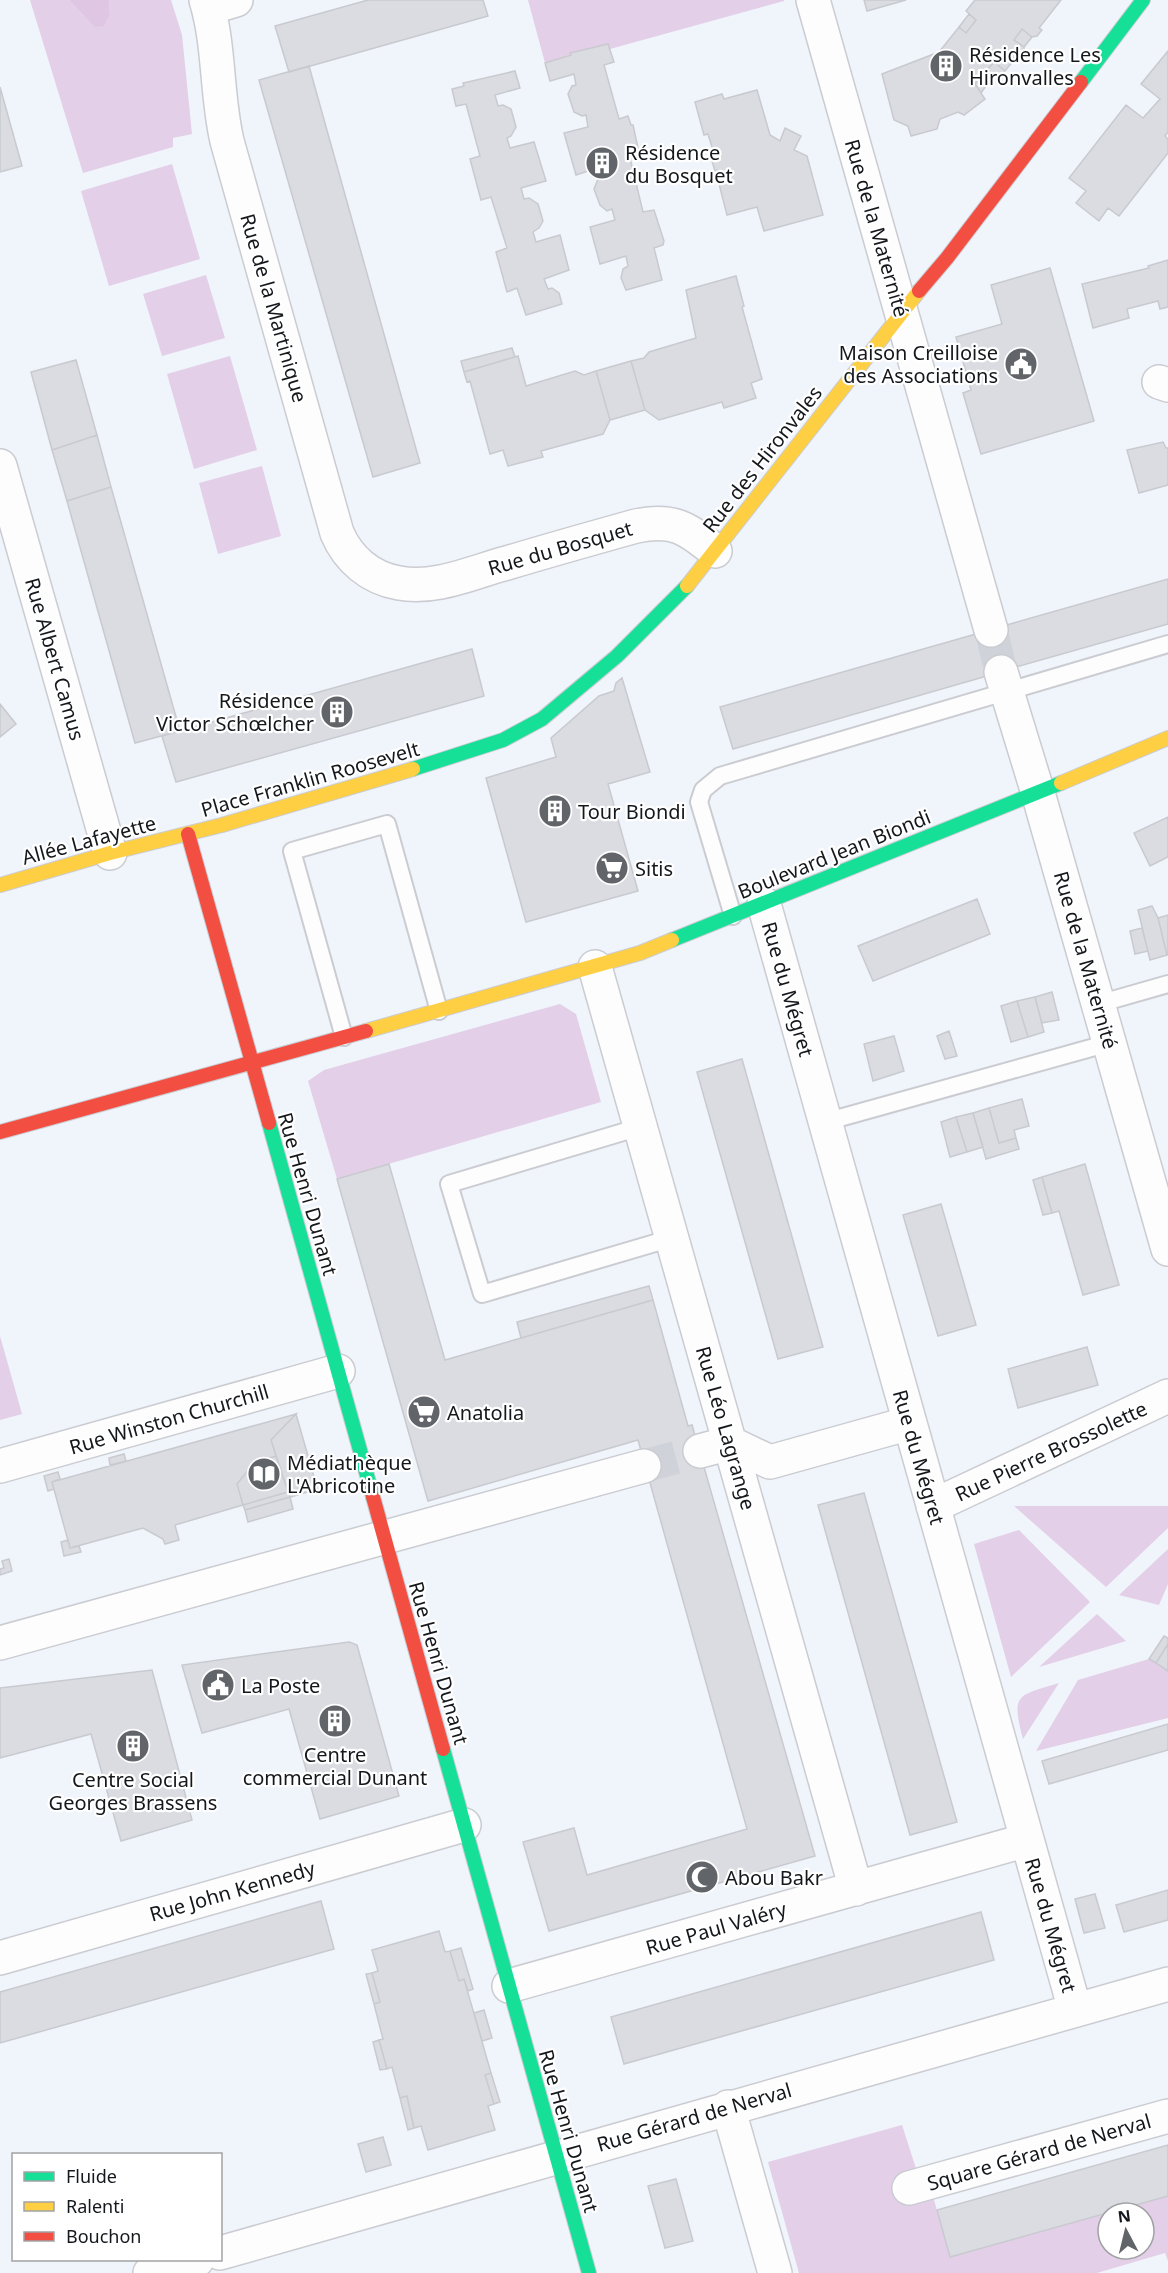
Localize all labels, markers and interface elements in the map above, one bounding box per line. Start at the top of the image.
place label: Résidence Les Hironvalles [969,41,1101,91]
building icon: Résidence Les Hironvalles [928,48,964,84]
street label: Rue de la Maternité [839,136,915,320]
place label: Résidence du Bosquet [625,139,733,189]
building icon: Résidence du Bosquet [584,145,620,181]
street label: Rue de la Martinique [234,211,314,405]
place label: Maison Creilloise des Associations [839,339,998,389]
public building icon: Maison Creilloise des Associations [1003,346,1039,382]
street label: Rue des Hironvales [696,380,828,538]
street label: Rue du Bosquet [485,514,635,582]
street label: Rue Albert Camus [19,575,91,743]
place label: Résidence Victor Schœlcher [156,687,314,737]
building icon: Résidence Victor Schœlcher [319,694,355,730]
street label: Place Franklin Roosevelt [198,735,422,823]
building icon: Tour Biondi [537,793,573,829]
place label: Tour Biondi [578,798,686,825]
street label: Boulevard Jean Biondi [734,803,934,905]
street label: Allée Lafayette [19,809,159,871]
supermarket icon: Sitis [594,850,630,886]
place label: Sitis [635,855,673,882]
street label: Rue de la Maternité [1048,868,1124,1052]
street label: Rue du Mégret [756,918,820,1060]
street label: Rue Henri Dunant [272,1109,344,1279]
street label: Rue Léo Lagrange [690,1343,762,1513]
street label: Rue Winston Churchill [66,1378,272,1460]
street label: Rue du Mégret [887,1386,951,1528]
supermarket icon: Anatolia [406,1394,442,1430]
street label: Rue Pierre Brossolette [951,1395,1151,1507]
place label: Anatolia [447,1399,524,1426]
place label: Médiathèque L'Abricotine [287,1449,412,1499]
library icon: Médiathèque L'Abricotine [246,1456,282,1492]
street label: Rue Henri Dunant [403,1578,475,1748]
public building icon: La Poste [200,1667,236,1703]
place label: La Poste [241,1672,320,1699]
building icon: Centre commercial Dunant [317,1703,353,1739]
building icon: Centre Social Georges Brassens [115,1728,151,1764]
place label: Centre commercial Dunant [243,1741,427,1791]
place label: Centre Social Georges Brassens [49,1766,217,1816]
street label: Rue John Kennedy [146,1854,319,1928]
street label: Rue du Mégret [1019,1854,1083,1996]
mosque icon: Abou Bakr [684,1859,720,1895]
place label: Abou Bakr [725,1864,823,1891]
street label: Rue Paul Valéry [643,1895,790,1961]
street label: Rue Henri Dunant [533,2046,605,2216]
street label: Rue Gérard de Nerval [593,2076,795,2158]
street label: Square Gérard de Nerval [924,2107,1154,2197]
legend [12,2153,222,2261]
text: Fluide [66,2164,117,2188]
text: Ralenti [66,2194,124,2218]
north arrow [1096,2201,1156,2261]
text: N [1116,2204,1132,2228]
text: Bouchon [66,2224,142,2248]

